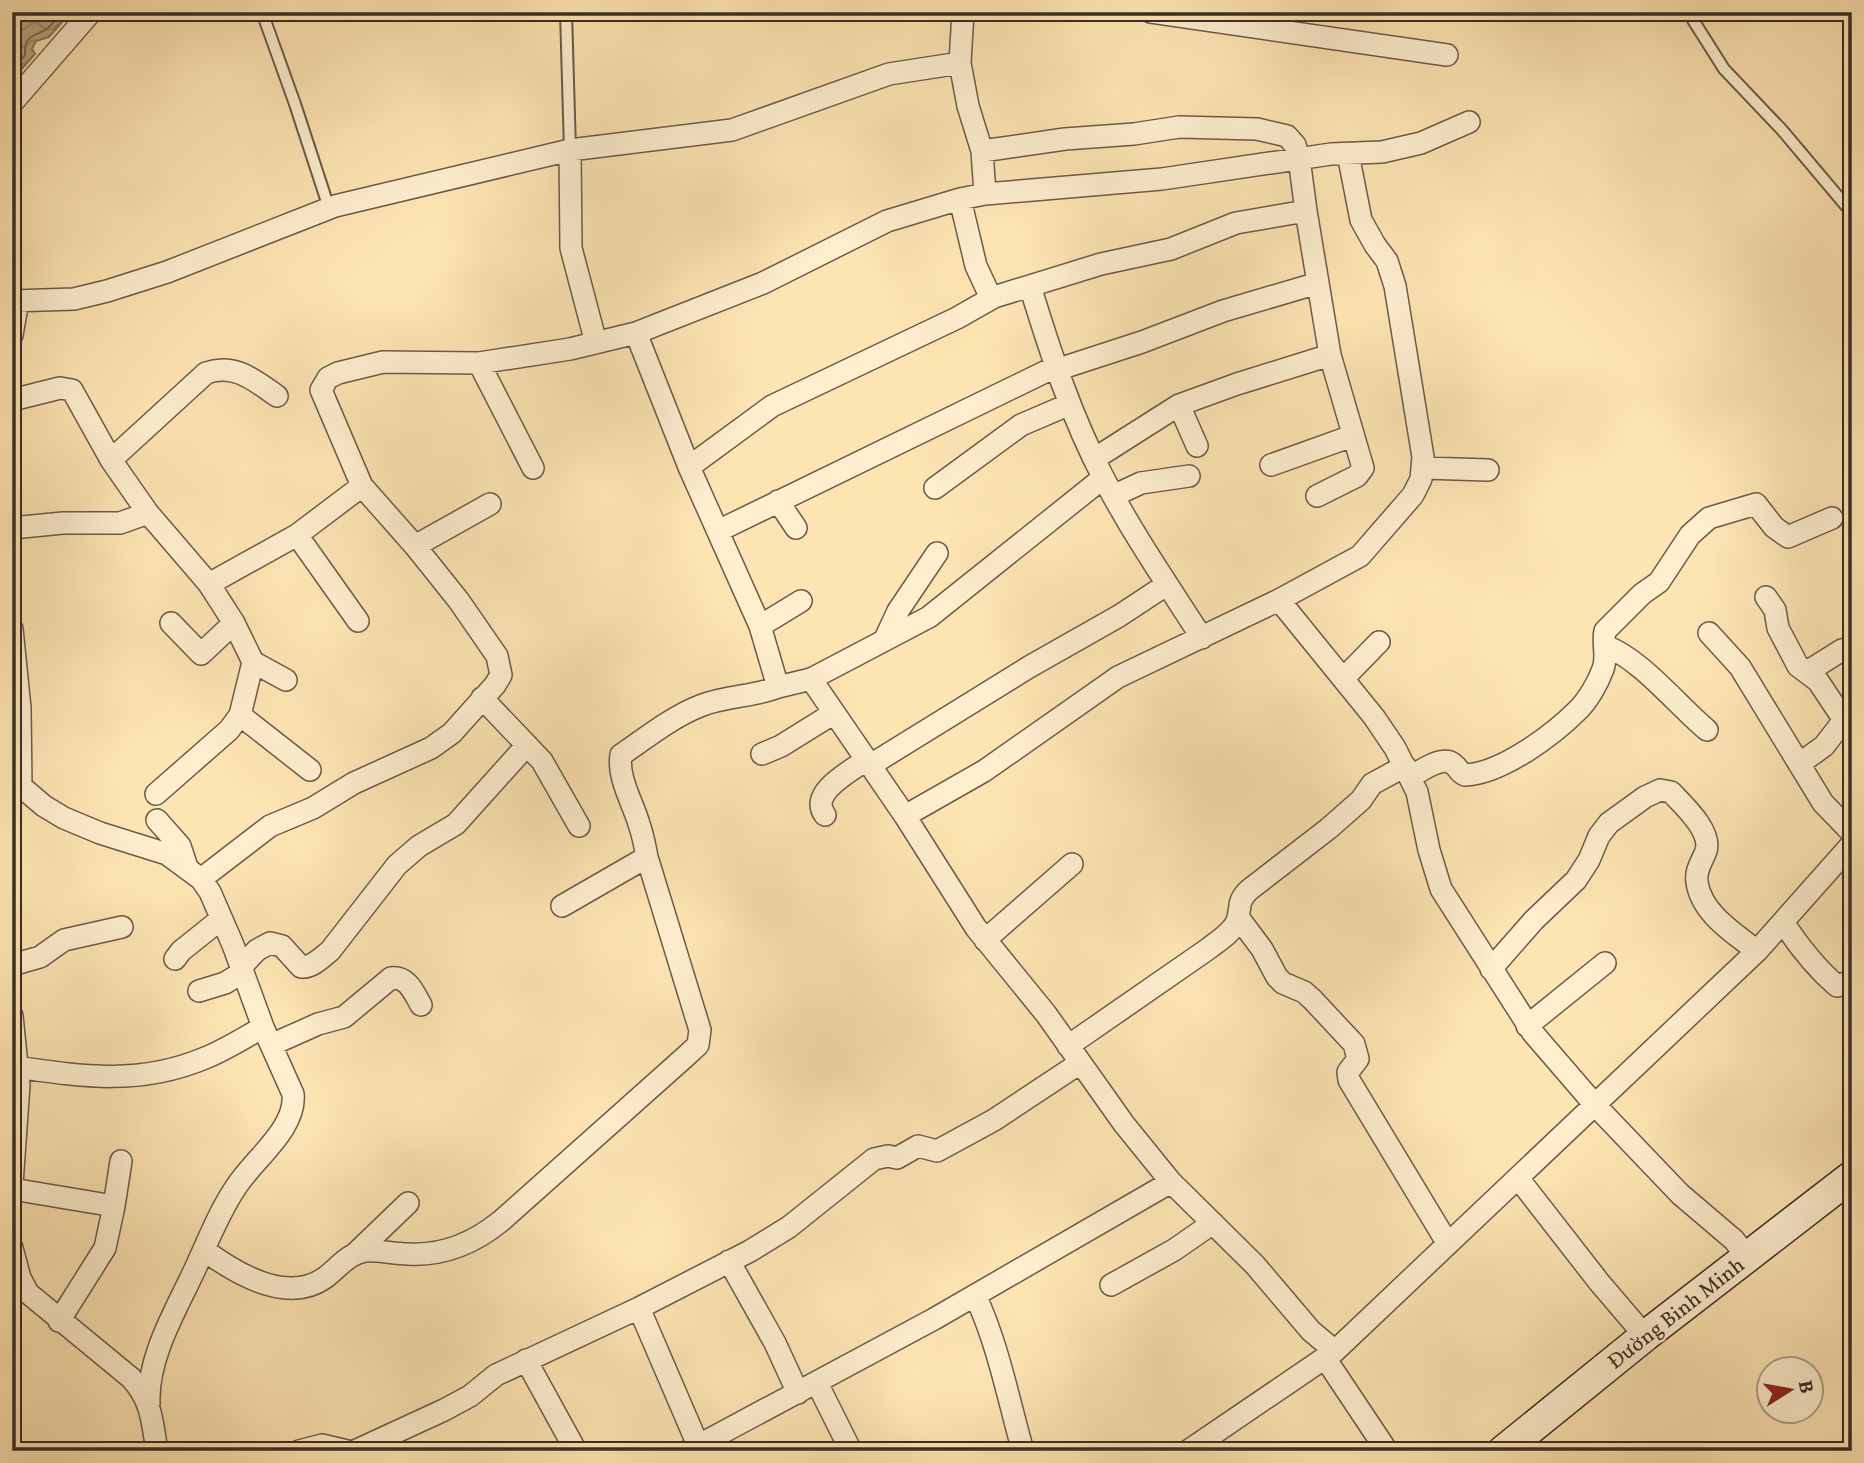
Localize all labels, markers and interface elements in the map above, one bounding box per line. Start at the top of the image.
street label: Đường Binh Minh [1602,1252,1751,1377]
north arrow [1756,1354,1826,1424]
text: B [1791,1378,1819,1396]

